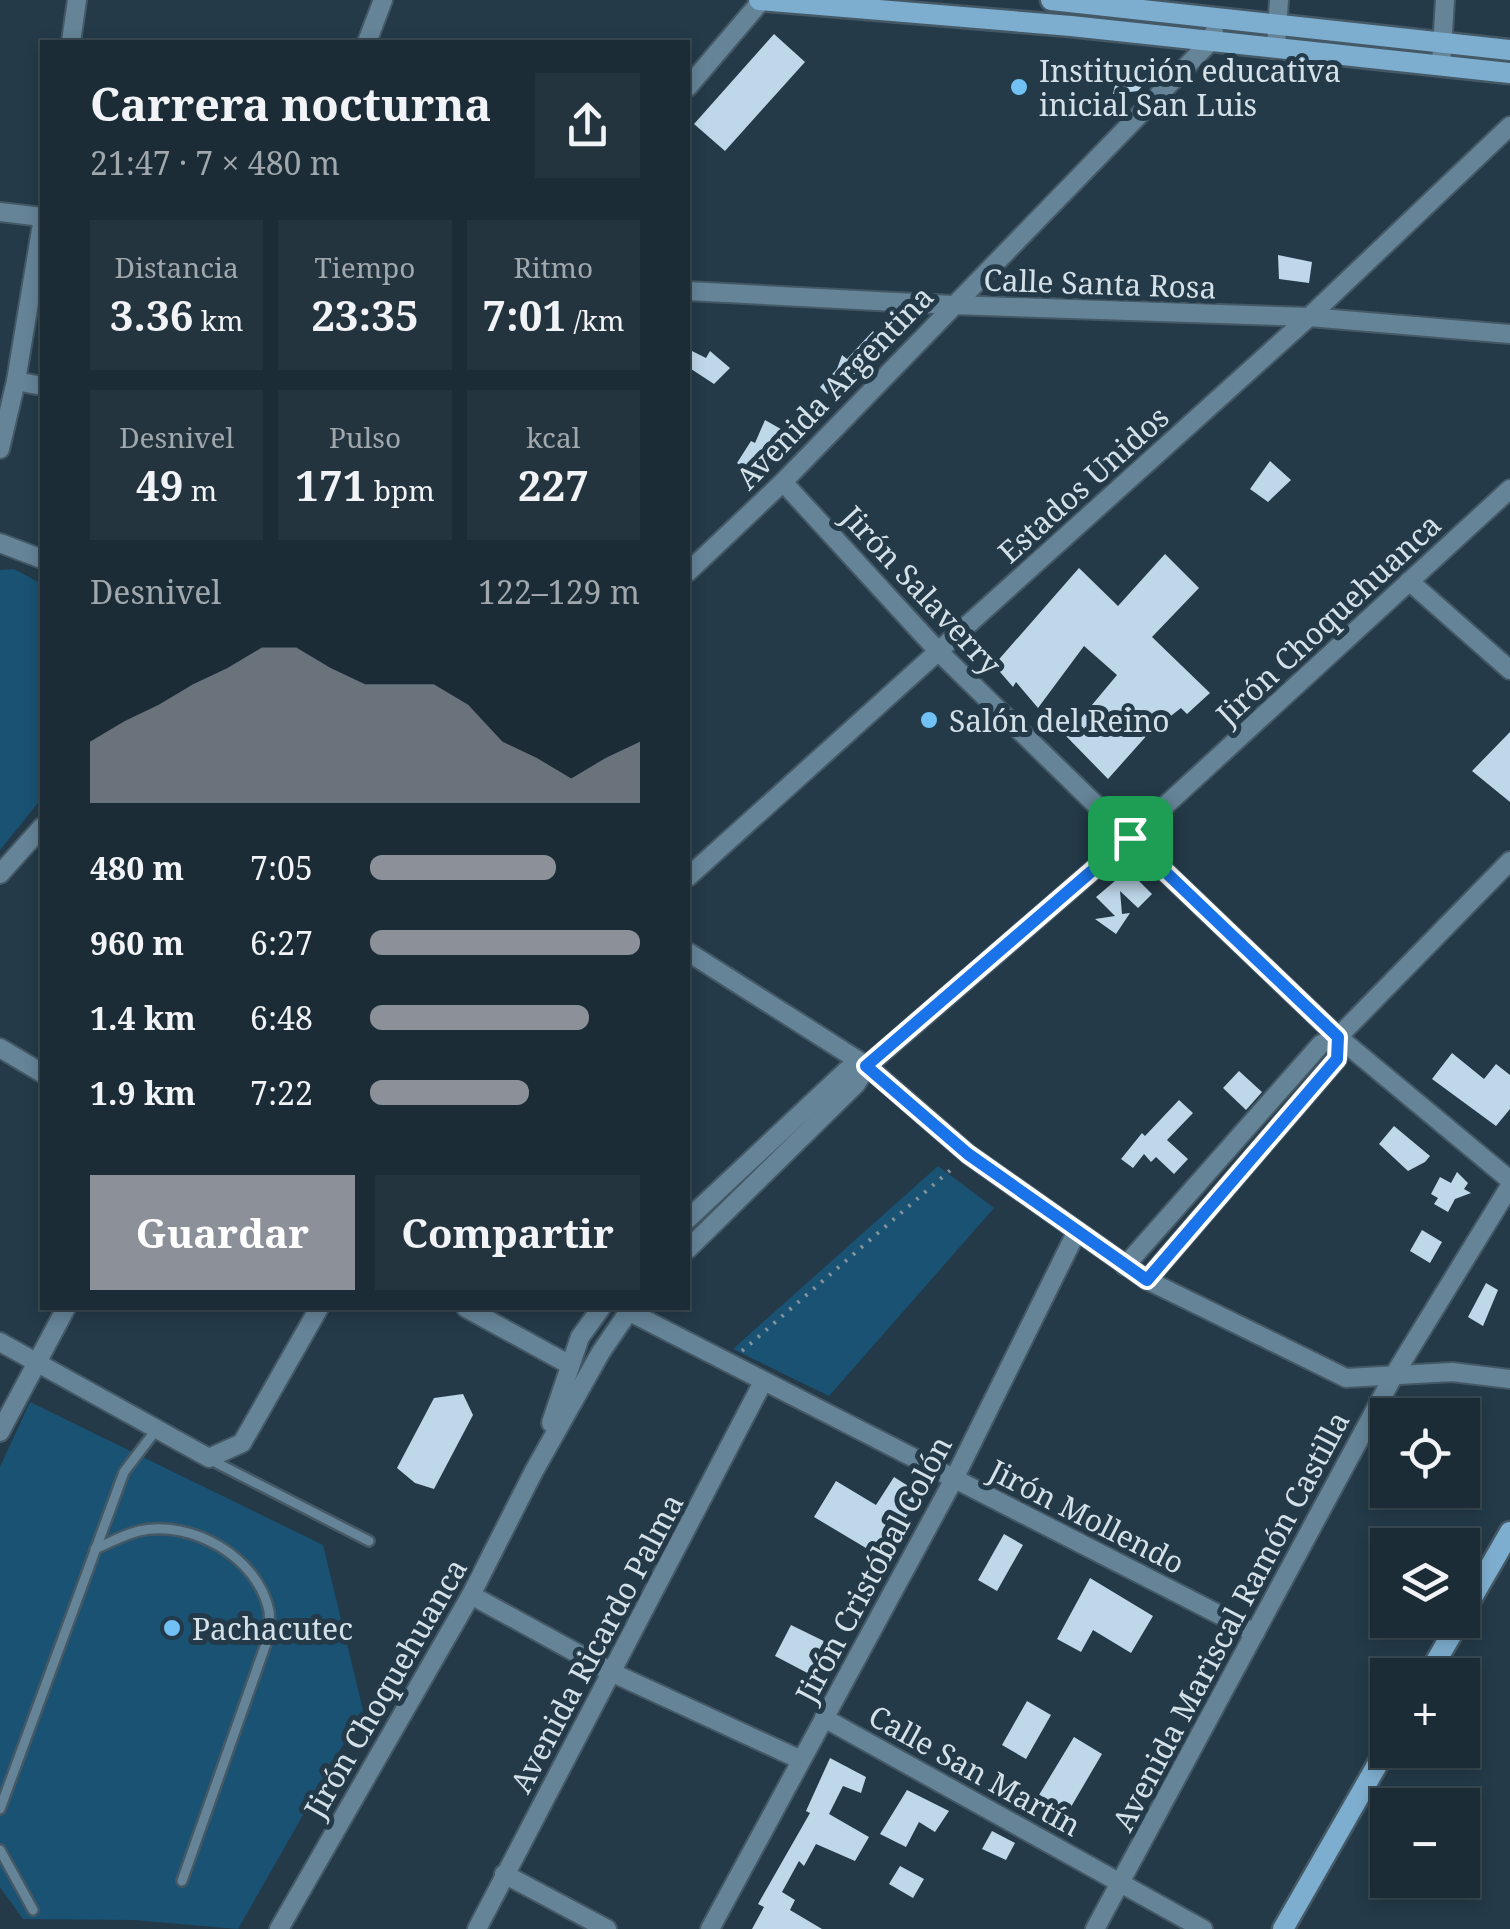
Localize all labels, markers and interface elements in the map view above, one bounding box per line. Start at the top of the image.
place label: Institución educativa inicial San Luis [1039,50,1341,125]
text: Carrera nocturna [90,73,491,134]
button: share [535,73,640,178]
marker: Institución educativa inicial San Luis [1008,76,1030,98]
text: 21:47 · 7 × 480 m [90,141,340,184]
text: Distancia [115,248,239,286]
text: Tiempo [315,248,415,286]
text: Ritmo [513,248,593,286]
street label: Calle Santa Rosa [983,258,1217,308]
street label: Avenida Argentina [726,276,942,498]
text: 3.36 [110,286,193,343]
text: 23:35 [311,286,419,343]
text: 7:01 [482,286,566,343]
text: km [193,301,244,339]
text: /km [566,301,624,339]
street label: Estados Unidos [989,396,1177,572]
text: Desnivel [119,418,234,456]
text: Pulso [329,418,401,456]
text: kcal [526,418,580,456]
text: 49 [136,456,184,513]
text: 171 [295,456,367,513]
text: 227 [518,456,589,513]
text: m [184,471,217,509]
text: bpm [367,471,435,509]
street label: Jirón Salaverry [832,496,1011,683]
street label: Jirón Choquehuanca [1206,504,1449,735]
text: Desnivel [90,570,221,613]
text: 122–129 m [478,570,640,613]
place label: Salón del Reino [949,700,1170,741]
marker: Salón del Reino [918,709,940,731]
pin [1088,796,1173,881]
icon: arrive [1103,811,1158,866]
text: 480 m [90,846,184,889]
text: 7:05 [250,846,313,889]
text: 960 m [90,921,184,964]
text: 6:27 [250,921,313,964]
text: 1.4 km [90,996,196,1039]
text: 6:48 [250,996,313,1039]
text: 1.9 km [90,1071,196,1114]
text: 7:22 [250,1071,313,1114]
button: Guardar [90,1175,355,1290]
button: Compartir [375,1175,640,1290]
map controls [1370,1398,1480,1898]
button: locate [1370,1398,1480,1508]
street label: Avenida Mariscal Ramón Castilla [1102,1404,1358,1838]
street label: Jirón Cristóbal Colón [785,1428,961,1710]
street label: Jirón Mollendo [981,1449,1192,1583]
street label: Avenida Ricardo Palma [500,1486,692,1800]
button: layers [1370,1528,1480,1638]
street label: Jirón Choquehuanca [293,1551,476,1826]
place label: Pachacutec [192,1608,353,1649]
marker: Pachacutec [161,1617,183,1639]
button: + [1370,1658,1480,1768]
street label: Calle San Martín [862,1695,1088,1845]
button: − [1370,1788,1480,1898]

